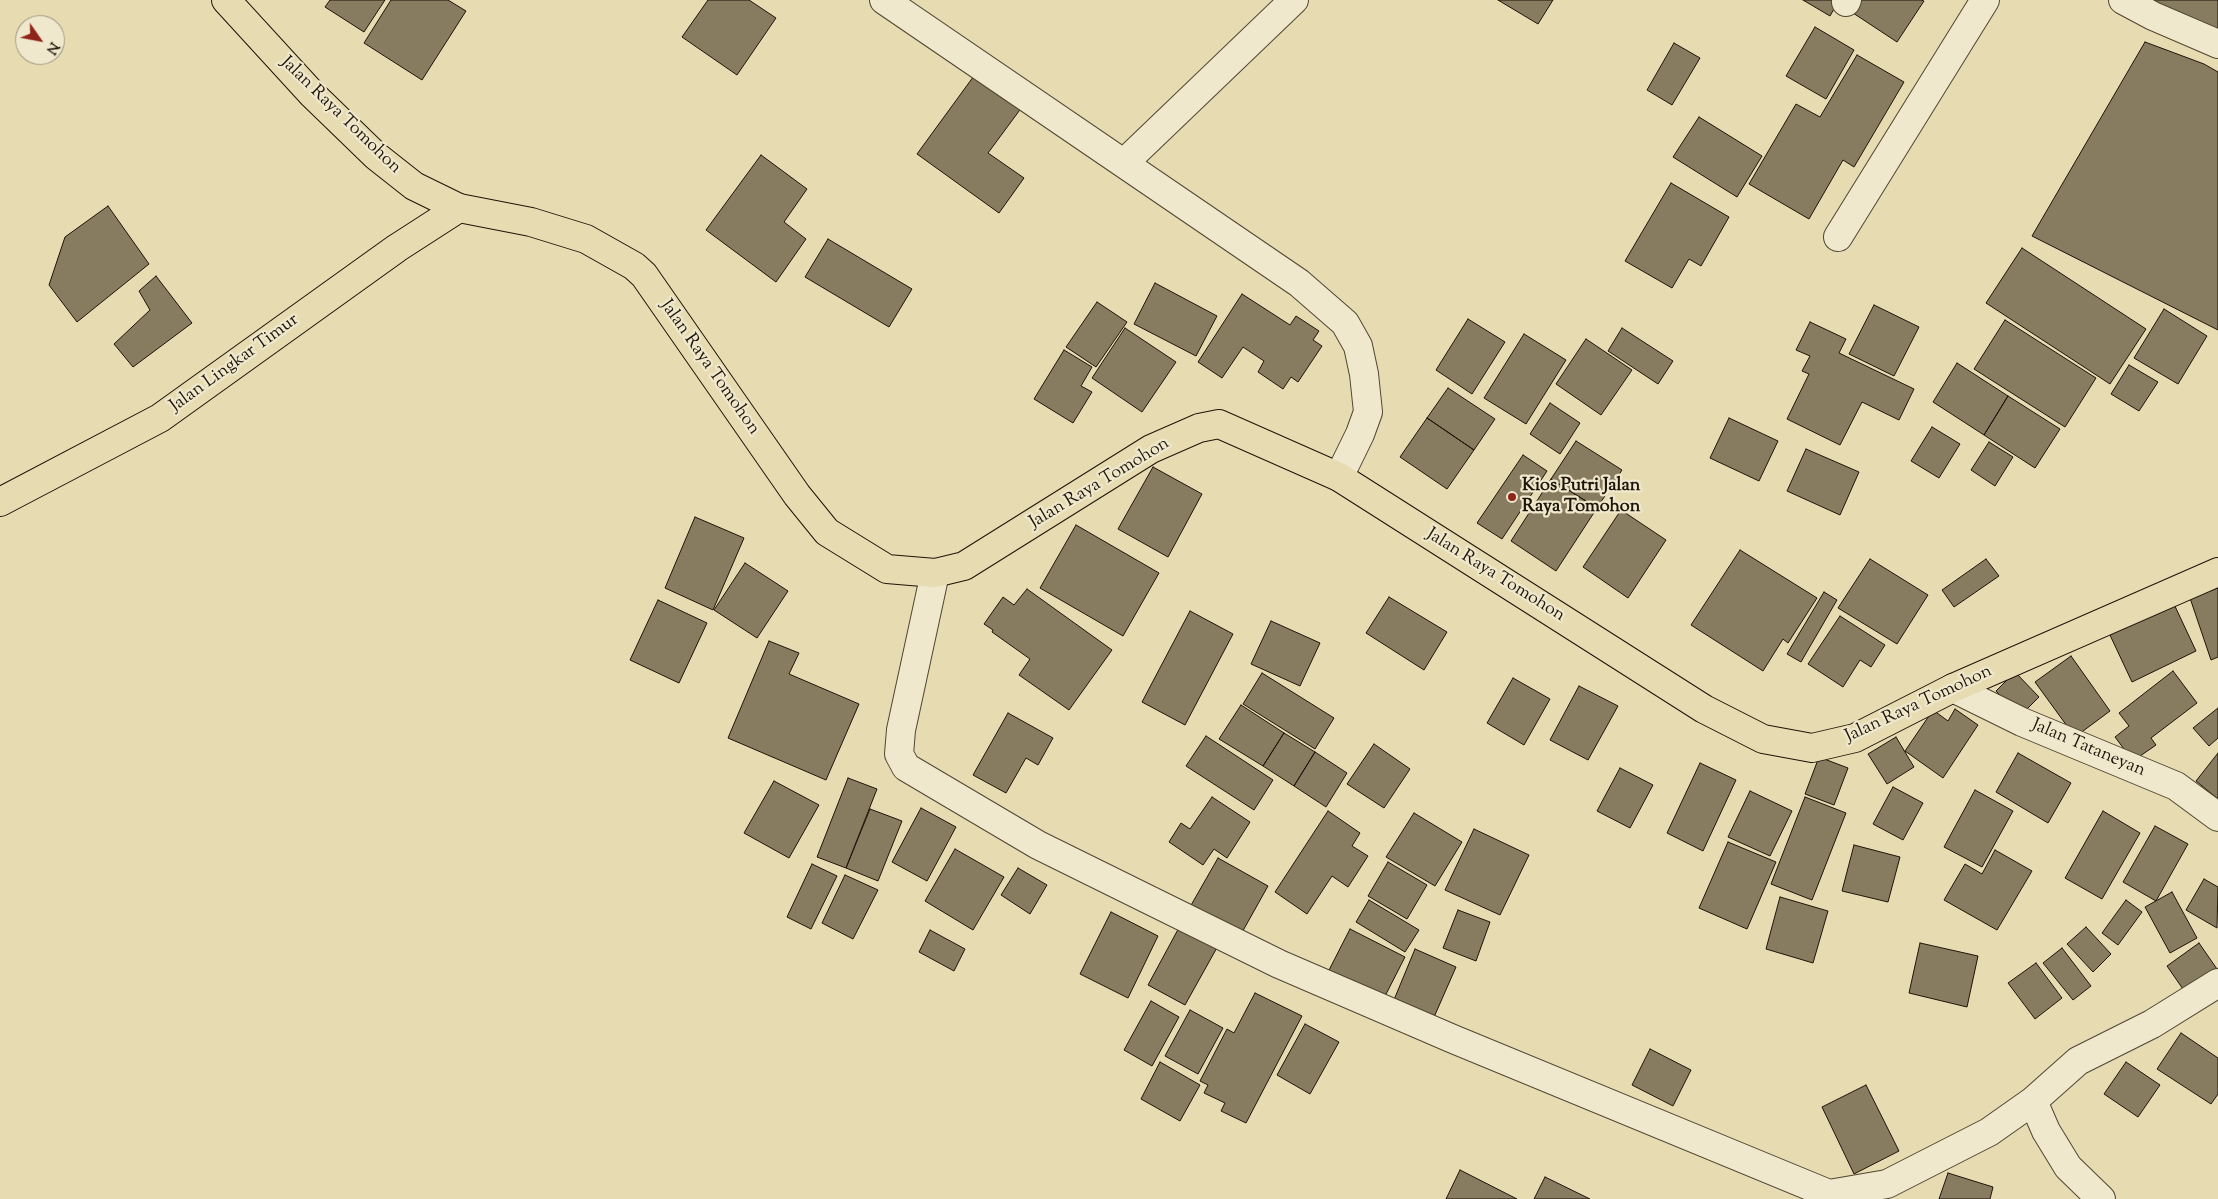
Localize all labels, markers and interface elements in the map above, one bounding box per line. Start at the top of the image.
north arrow [15,15,65,65]
text: N [40,37,63,58]
street label: Jalan Raya Tomohon [275,53,405,179]
street label: Jalan Raya Tomohon [654,296,764,440]
street label: Jalan Lingkar Timur [166,310,304,418]
street label: Jalan Raya Tomohon [1026,434,1174,534]
place label: Kios Putri Jalan Raya Tomohon [1522,476,1640,518]
marker: Kios Putri Jalan Raya Tomohon [1506,491,1518,503]
street label: Jalan Raya Tomohon [1422,525,1568,627]
street label: Jalan Raya Tomohon [1842,661,1996,749]
street label: Jalan Tataneyan [2028,715,2148,783]

